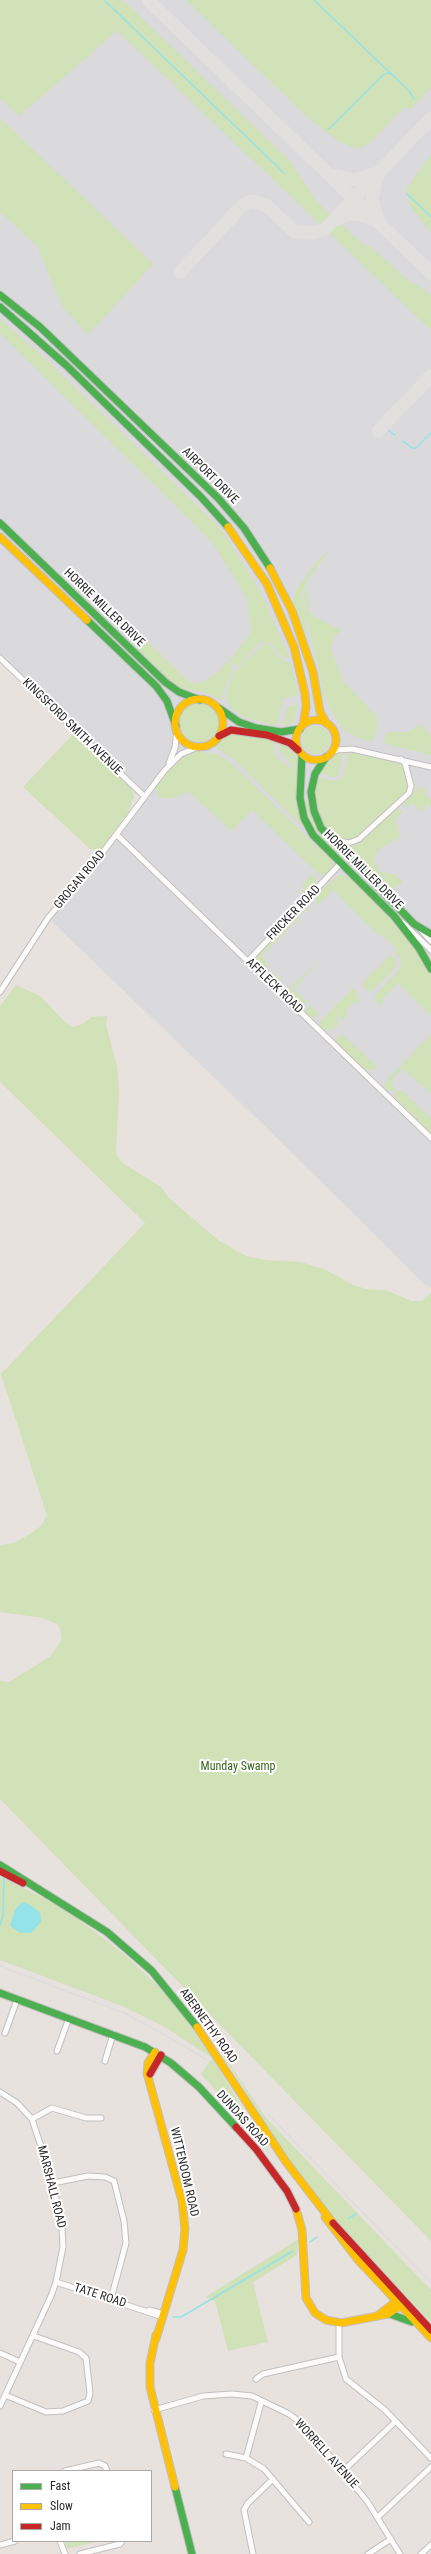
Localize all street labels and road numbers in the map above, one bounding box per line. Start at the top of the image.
street label: AIRPORT DRIVE [179,445,241,507]
street label: HORRIE MILLER DRIVE [61,566,147,650]
street label: KINGSFORD SMITH AVENUE [19,676,125,778]
street label: HORRIE MILLER DRIVE [320,827,406,913]
street label: GROGAN ROAD [51,848,109,912]
street label: FRICKER ROAD [264,883,324,943]
street label: AFFLECK ROAD [243,955,305,1017]
street label: ABERNETHY ROAD [176,1986,240,2066]
street label: DUNDAS ROAD [213,2088,271,2150]
street label: WITTENOOM ROAD [167,2126,201,2218]
street label: MARSHALL ROAD [34,2144,68,2230]
street label: TATE ROAD [72,2281,128,2311]
street label: WORRELL AVENUE [291,2416,361,2492]

